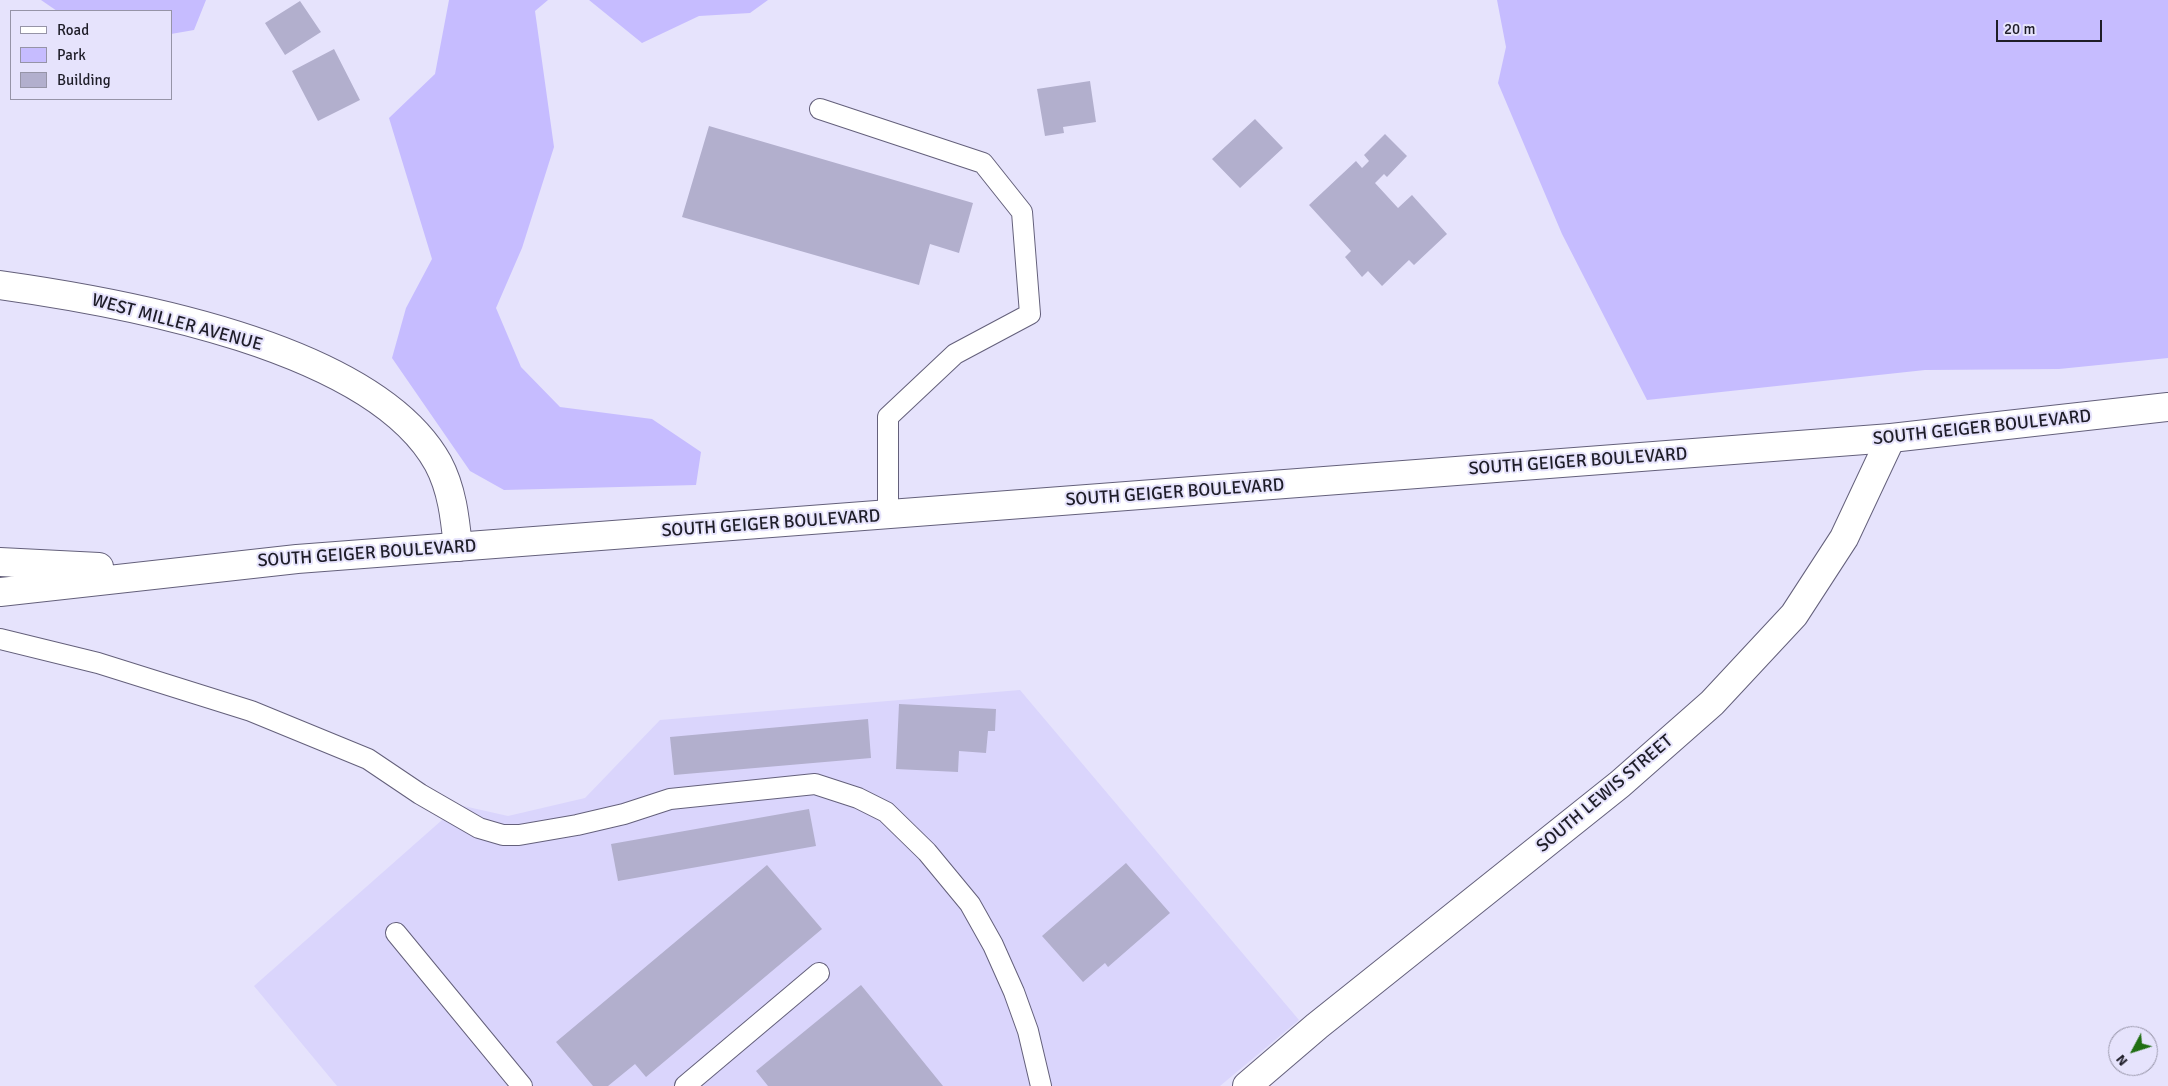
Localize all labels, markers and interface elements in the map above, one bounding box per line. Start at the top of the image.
legend [10,10,172,100]
scale bar [1998,10,2104,42]
text: 20 m [2004,20,2035,38]
text: Road [57,21,89,39]
text: Park [57,46,86,64]
text: Building [57,71,111,89]
street label: WEST MILLER AVENUE [89,290,265,356]
street label: SOUTH GEIGER BOULEVARD [1872,406,2092,450]
street label: SOUTH GEIGER BOULEVARD [1468,444,1688,480]
street label: SOUTH GEIGER BOULEVARD [1065,475,1285,511]
street label: SOUTH GEIGER BOULEVARD [661,506,881,542]
street label: SOUTH GEIGER BOULEVARD [257,536,477,572]
street label: SOUTH LEWIS STREET [1533,731,1677,857]
north arrow [2108,1026,2158,1076]
text: N [2112,1051,2132,1070]

